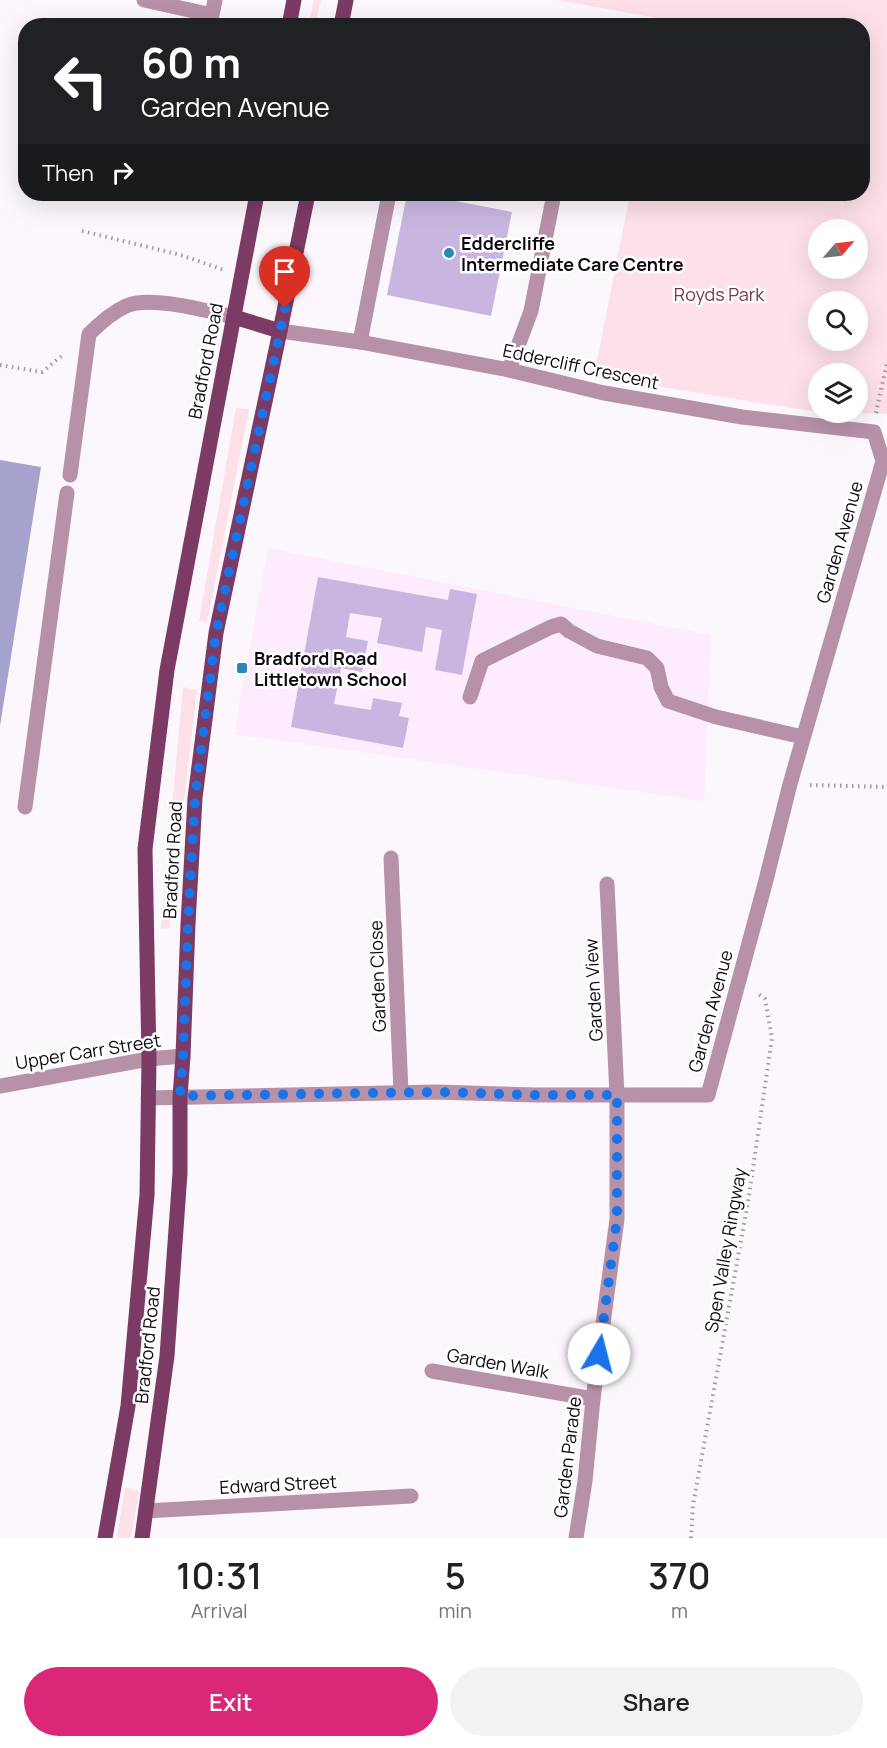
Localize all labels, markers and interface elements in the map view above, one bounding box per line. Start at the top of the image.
text: 60 m [141,33,241,91]
icon: left [42,42,120,120]
text: Garden Avenue [141,88,330,125]
icon: right [106,156,139,189]
text: Then [42,158,94,188]
north arrow [808,219,868,279]
map controls [808,219,868,423]
place label: Eddercliffe Intermediate Care Centre [461,231,684,276]
pin [259,246,310,308]
marker: Eddercliffe Intermediate Care Centre [442,246,456,260]
icon: arrive [268,255,301,288]
park label: Royds Park [674,282,765,306]
button: search [808,291,868,351]
street label: Bradford Road [182,301,228,421]
street label: Eddercliff Crescent [501,338,661,394]
button: layers [808,363,868,423]
street label: Garden Avenue [810,478,868,606]
place label: Bradford Road Littletown School [254,646,407,691]
marker: Bradford Road Littletown School [235,661,249,675]
street label: Bradford Road [157,801,187,919]
street label: Garden Close [363,920,391,1032]
street label: Garden View [578,938,608,1042]
street label: Garden Avenue [682,947,738,1075]
street label: Upper Carr Street [14,1028,162,1074]
street label: Spen Valley Ringway [699,1165,751,1334]
street label: Bradford Road [129,1285,165,1405]
position arrow [567,1322,631,1386]
street label: Garden Walk [445,1342,552,1384]
street label: Garden Parade [548,1395,586,1519]
street label: Edward Street [219,1469,337,1499]
text: 10:31 [176,1551,262,1600]
text: 5 [445,1551,466,1600]
text: 370 [648,1551,711,1600]
text: Arrival [191,1597,248,1624]
text: min [438,1597,472,1624]
text: m [671,1597,688,1624]
button: Exit [24,1667,438,1736]
button: Share [450,1667,863,1736]

